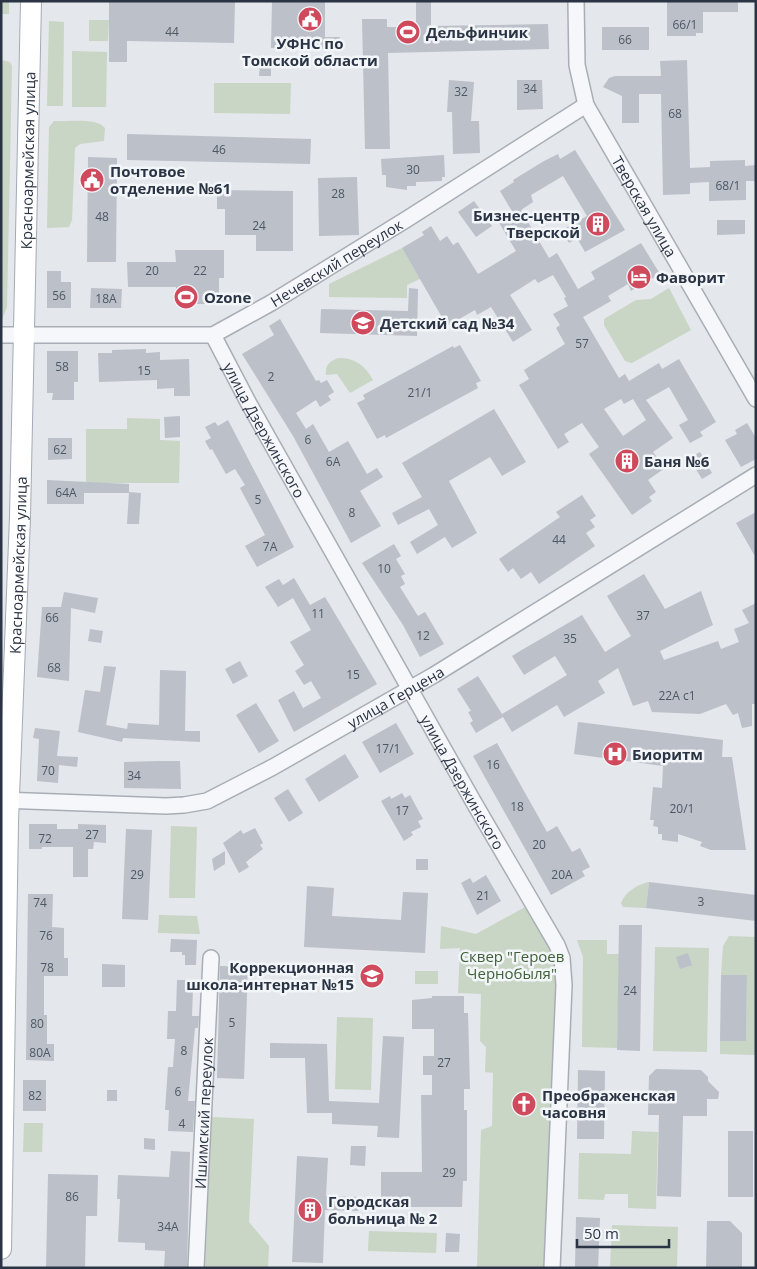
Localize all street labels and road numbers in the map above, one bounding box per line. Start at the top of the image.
street label: Красноармейская улица [16,71,39,249]
street label: Тверская улица [608,152,682,260]
street label: Нечевский переулок [266,214,406,311]
street label: улица Дзержинского [219,359,310,501]
street label: Красноармейская улица [5,476,31,654]
street label: улица Герцена [344,661,448,732]
street label: улица Дзержинского [416,711,509,853]
street label: Ишимский переулок [190,1037,217,1189]

